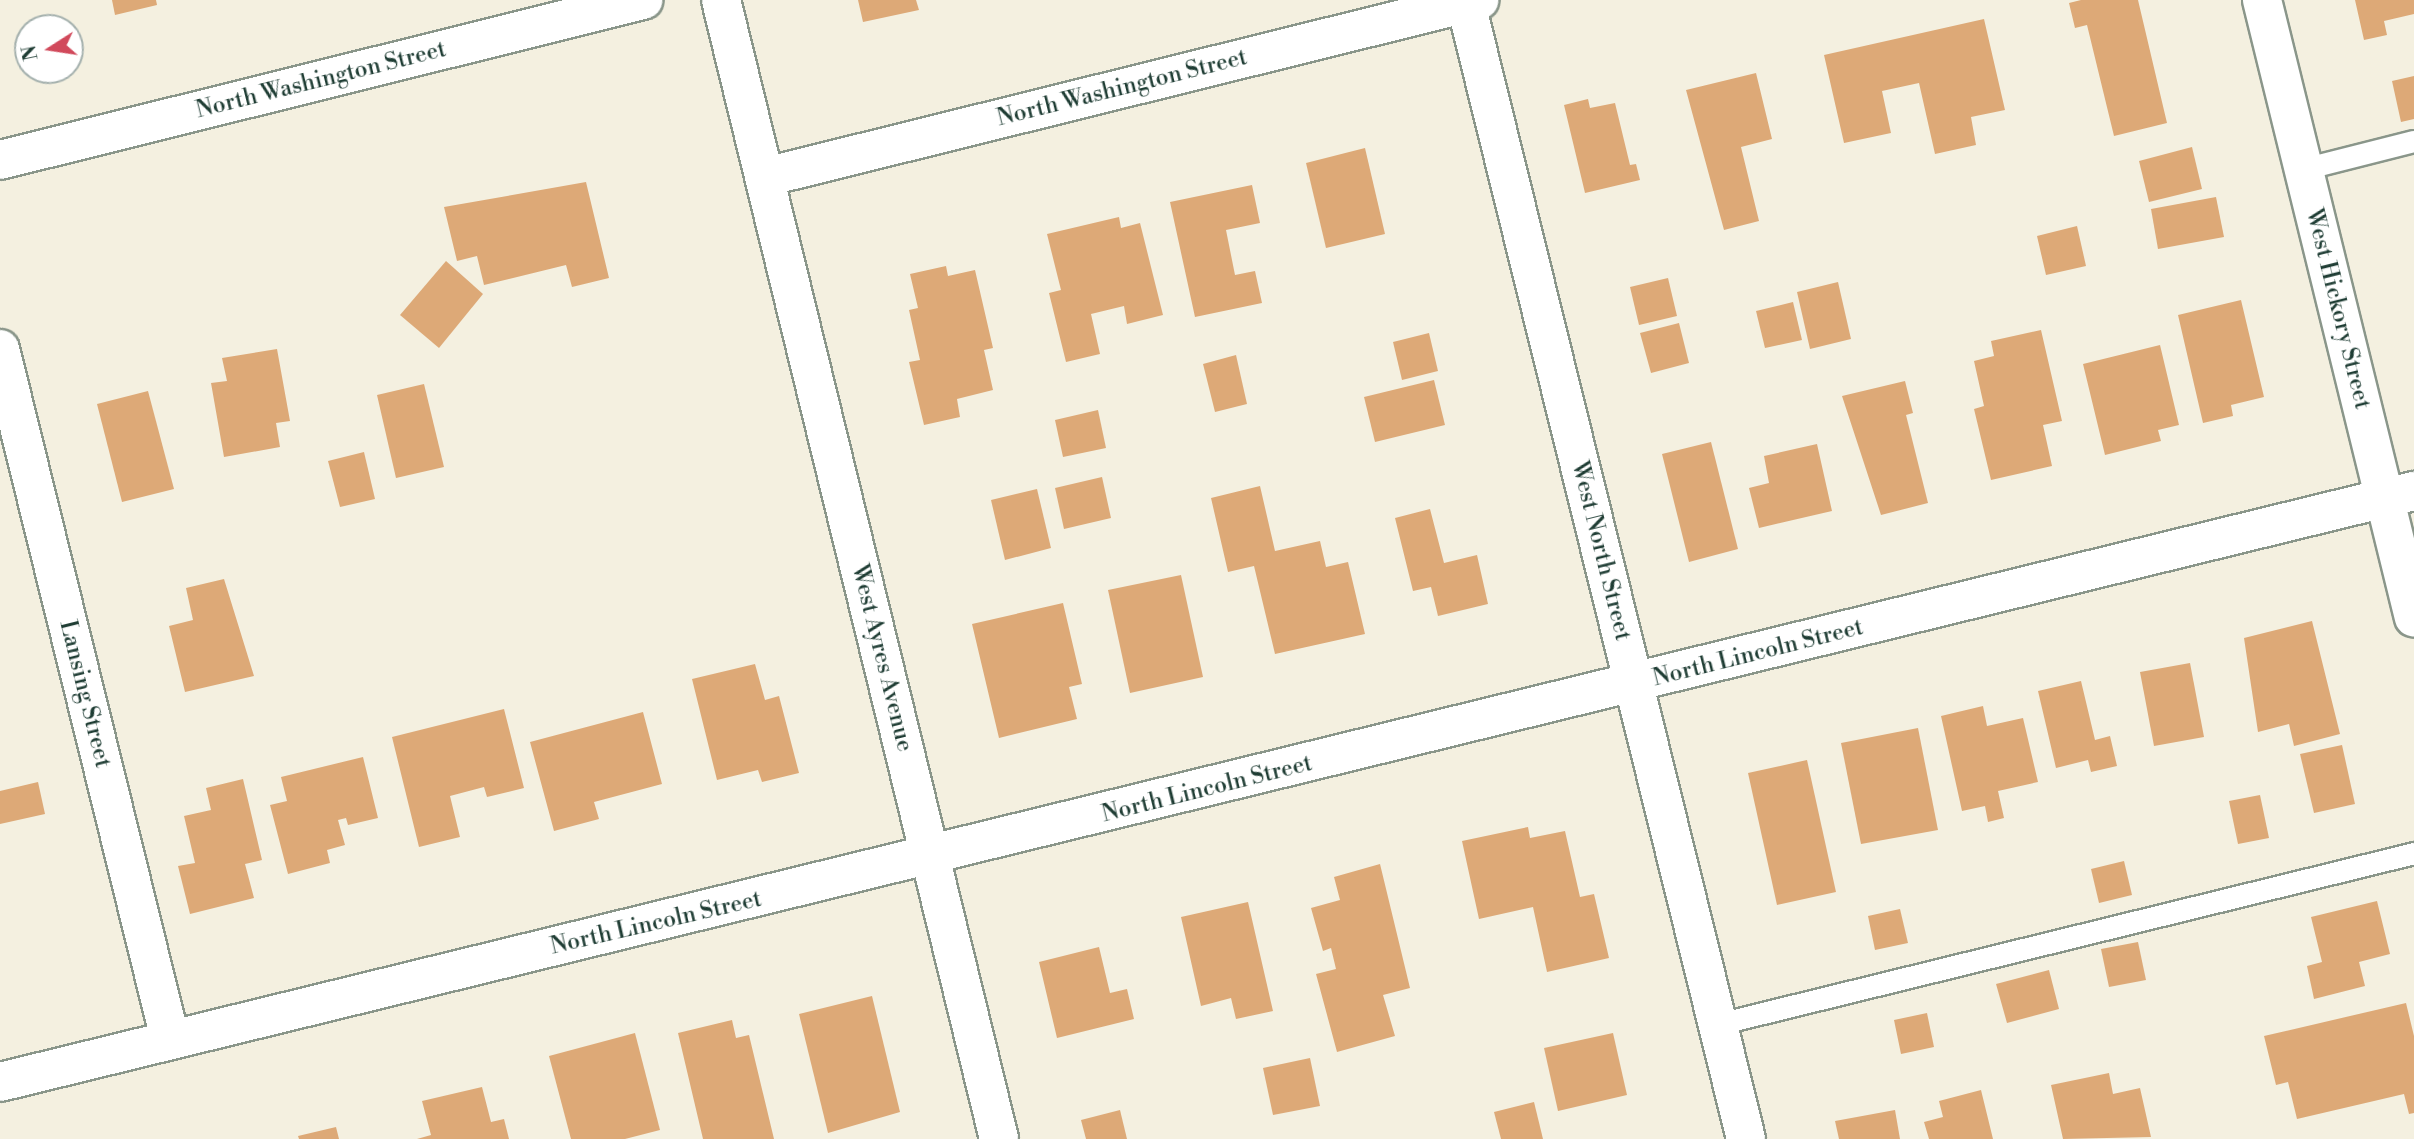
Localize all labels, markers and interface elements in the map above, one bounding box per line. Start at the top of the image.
north arrow [14,14,84,84]
street label: North Washington Street [193,36,449,124]
text: N [17,43,44,63]
street label: North Washington Street [994,44,1250,132]
street label: West Hickory Street [2300,206,2376,412]
street label: West North Street [1565,458,1637,644]
street label: West Ayres Avenue [845,562,919,754]
street label: North Lincoln Street [1650,613,1866,693]
street label: Lansing Street [53,617,117,771]
street label: North Lincoln Street [1099,749,1315,829]
street label: North Lincoln Street [548,885,764,961]

